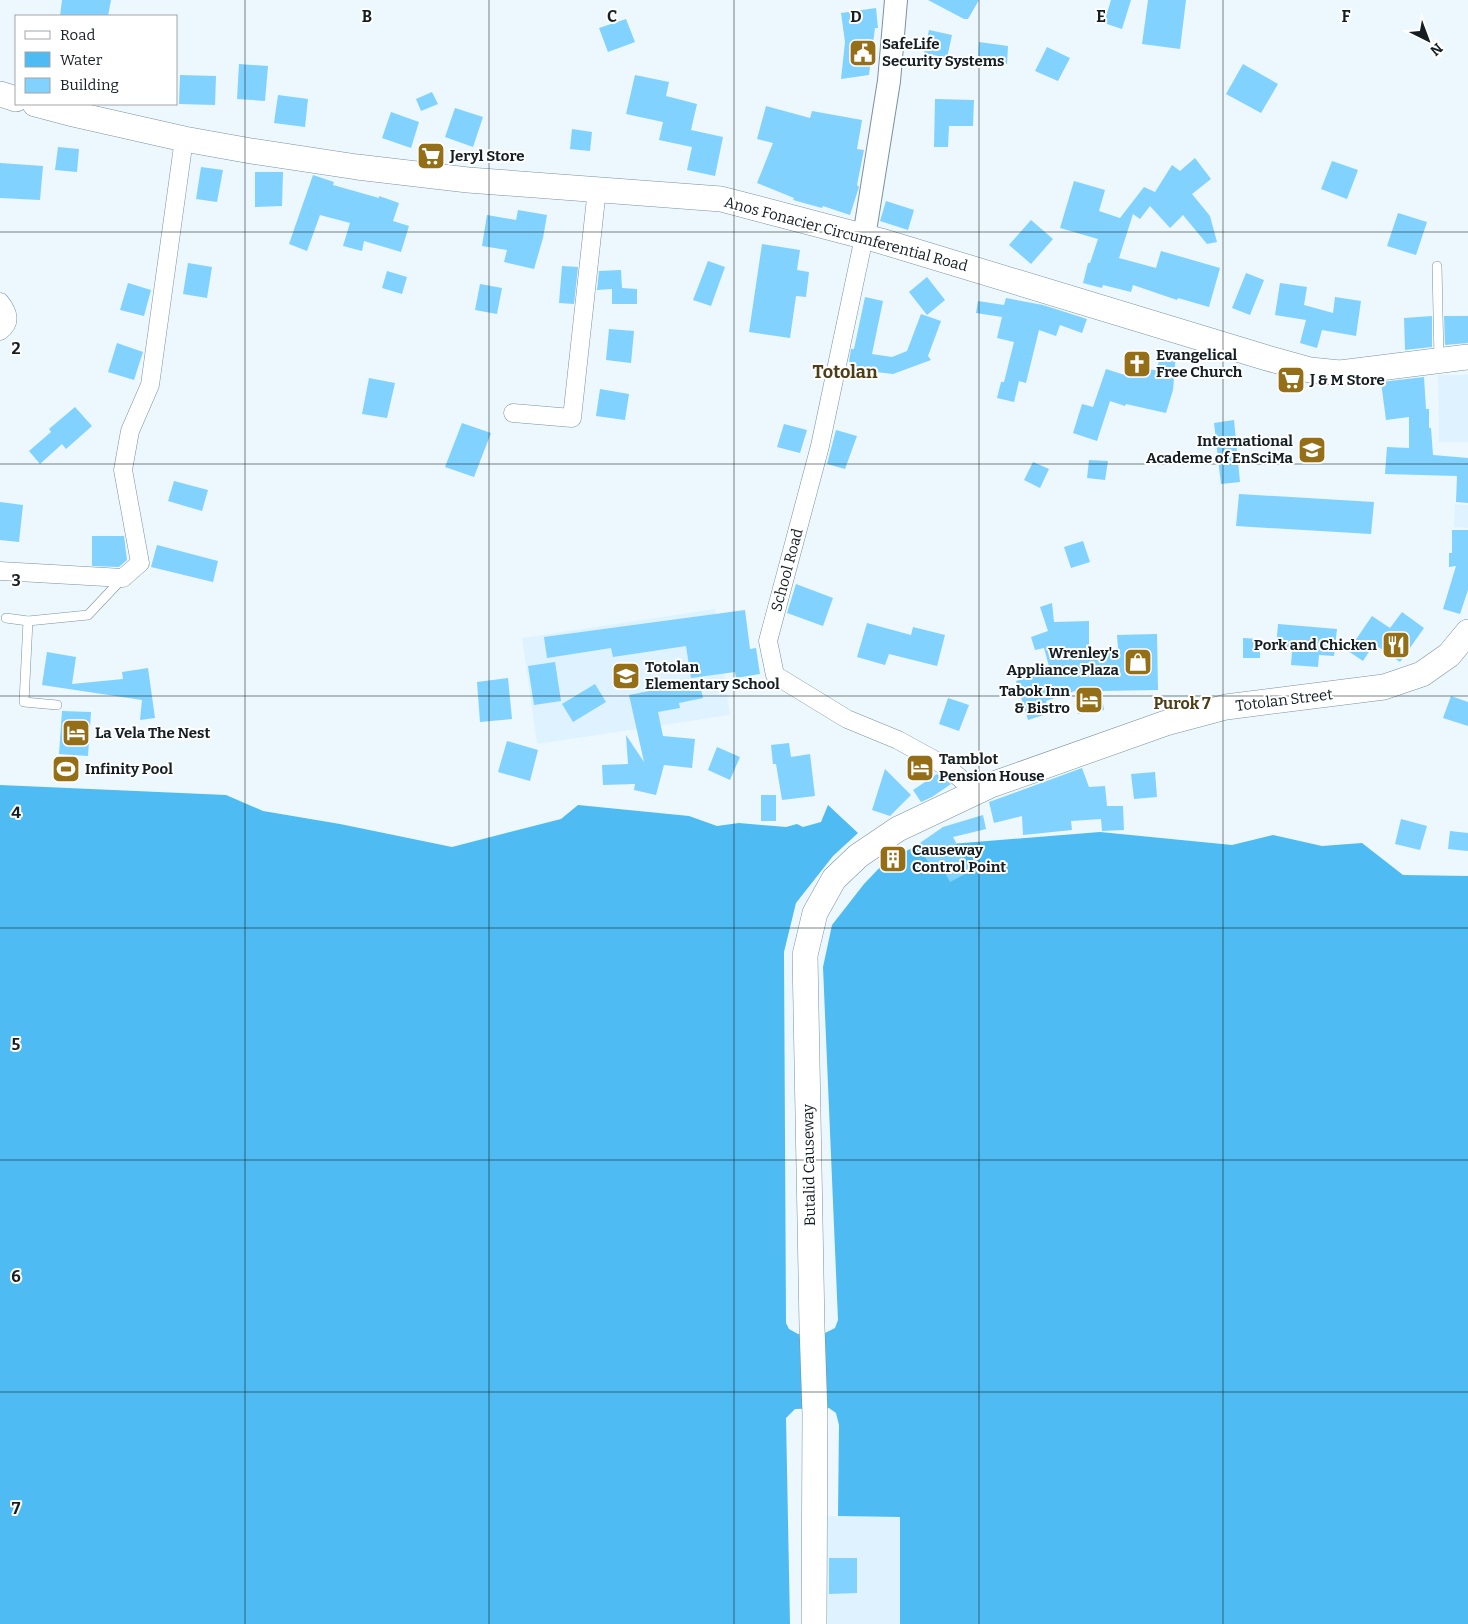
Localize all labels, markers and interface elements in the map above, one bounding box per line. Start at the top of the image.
text: B [362,7,372,26]
text: C [607,7,617,26]
text: D [850,7,862,26]
text: E [1096,7,1106,26]
text: F [1342,7,1351,26]
legend [15,15,178,105]
north arrow [1403,15,1453,65]
text: Road [60,26,95,44]
place label: SafeLife Security Systems [882,35,1004,70]
public building icon: SafeLife Security Systems [848,38,878,68]
text: N [1427,39,1446,59]
text: Water [60,51,103,69]
text: Building [60,76,119,94]
supermarket icon: Jeryl Store [416,141,446,171]
place label: Jeryl Store [449,147,524,165]
street label: Anos Fonacier Circumferential Road [722,193,970,275]
text: 2 [11,339,21,358]
place label: Evangelical Free Church [1156,346,1243,381]
church icon: Evangelical Free Church [1122,349,1152,379]
district label: Totolan [812,361,878,383]
supermarket icon: J & M Store [1276,365,1306,395]
place label: J & M Store [1309,371,1385,389]
place label: International Academe of EnSciMa [1146,432,1294,467]
school or university icon: International Academe of EnSciMa [1297,435,1327,465]
street label: School Road [767,526,807,614]
text: 3 [11,571,21,590]
restaurant icon: Pork and Chicken [1381,630,1411,660]
place label: Pork and Chicken [1254,636,1377,654]
place label: Wrenley's Appliance Plaza [1006,644,1120,679]
shop icon: Wrenley's Appliance Plaza [1123,647,1153,677]
place label: Totolan Elementary School [645,658,780,693]
school or university icon: Totolan Elementary School [611,661,641,691]
place label: Tabok Inn & Bistro [999,682,1070,717]
hotel icon: Tabok Inn & Bistro [1074,685,1104,715]
street label: Totolan Street [1234,685,1334,715]
district label: Purok 7 [1153,694,1211,713]
hotel icon: La Vela The Nest [61,718,91,748]
place label: La Vela The Nest [95,724,210,742]
place label: Tamblot Pension House [939,750,1045,785]
hotel icon: Tamblot Pension House [905,753,935,783]
sports icon: Infinity Pool [51,754,81,784]
place label: Infinity Pool [85,760,173,778]
text: 4 [11,803,21,822]
place label: Causeway Control Point [912,841,1006,876]
building icon: Causeway Control Point [878,844,908,874]
text: 5 [12,1035,21,1054]
street label: Butalid Causeway [799,1104,819,1226]
text: 6 [11,1267,21,1286]
text: 7 [12,1499,21,1518]

